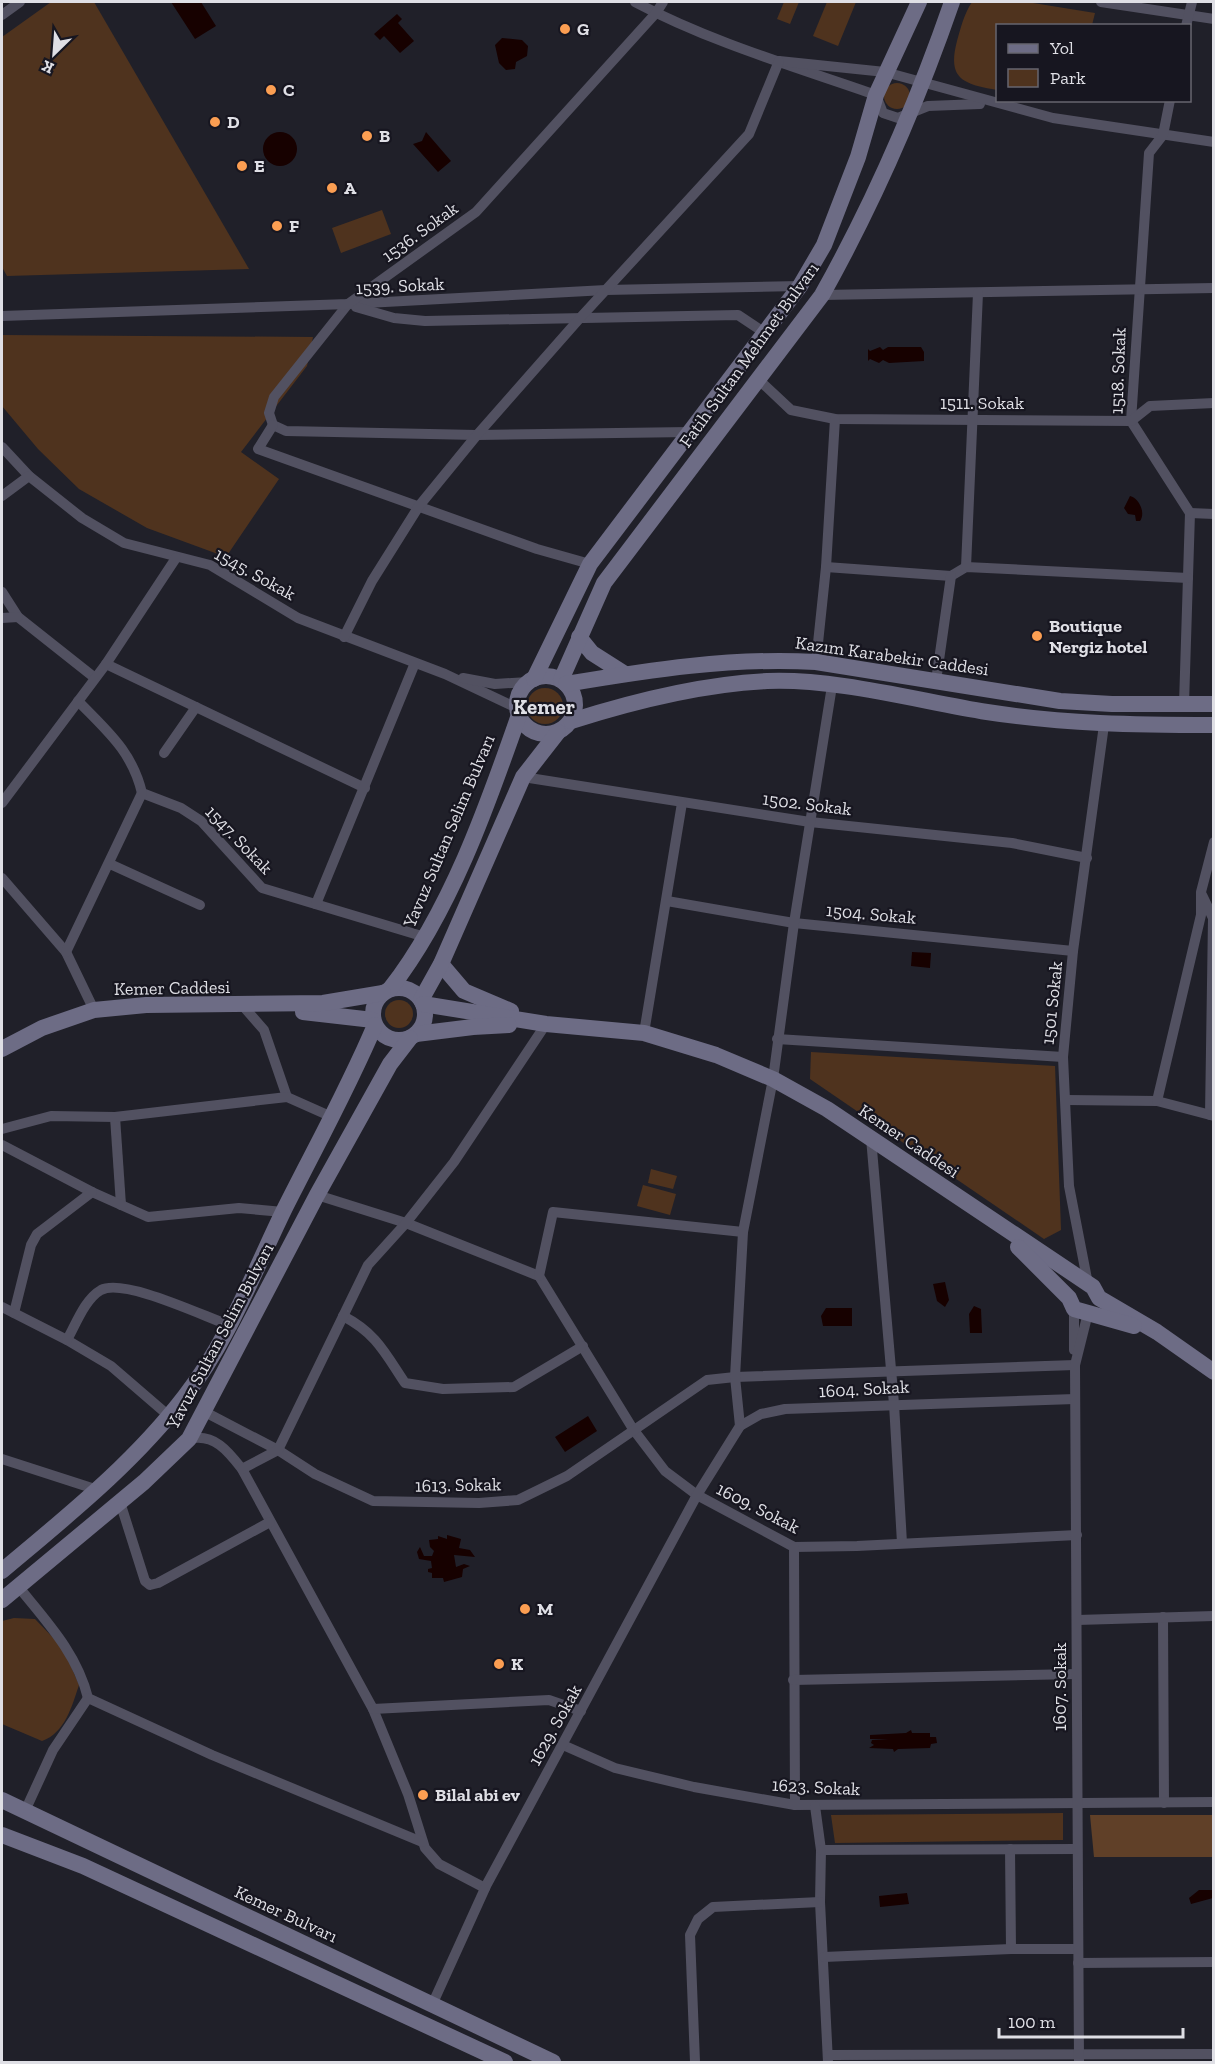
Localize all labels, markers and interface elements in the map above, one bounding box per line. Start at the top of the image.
place label: G [577,18,589,40]
marker: G [558,22,572,36]
north arrow [24,24,84,84]
legend [996,24,1191,102]
text: Yol [1049,37,1074,59]
text: K [39,56,57,78]
text: Park [1050,67,1086,89]
place label: C [283,79,295,101]
marker: C [264,83,278,97]
place label: D [227,111,240,133]
marker: D [208,115,222,129]
place label: B [379,125,390,147]
marker: B [360,129,374,143]
place label: E [254,155,265,177]
marker: E [235,159,249,173]
place label: A [344,177,357,199]
marker: A [325,181,339,195]
street label: 1536. Sokak [378,197,463,267]
place label: F [289,215,299,237]
marker: F [270,219,284,233]
street label: Fatih Sultan Mehmet Bulvarı [675,258,823,452]
street label: 1539. Sokak [355,273,445,299]
street label: 1518. Sokak [1105,327,1131,415]
street label: 1511. Sokak [940,392,1025,414]
street label: 1545. Sokak [211,543,300,606]
place label: Boutique Nergiz hotel [1049,615,1147,658]
marker: Boutique Nergiz hotel [1030,629,1044,643]
street label: Kazım Karabekir Caddesi [794,632,990,680]
district label: Kemer [513,694,575,719]
street label: Yavuz Sultan Selim Bulvarı [398,731,500,932]
street label: 1502. Sokak [761,788,854,820]
street label: 1547. Sokak [201,801,278,880]
street label: 1504. Sokak [825,899,918,929]
street label: 1501 Sokak [1037,960,1067,1046]
street label: Kemer Caddesi [114,976,230,1000]
street label: Kemer Caddesi [855,1099,963,1183]
street label: Yavuz Sultan Selim Bulvarı [161,1239,278,1434]
street label: 1604. Sokak [818,1376,910,1402]
street label: 1613. Sokak [415,1473,502,1497]
street label: 1609. Sokak [713,1478,804,1539]
place label: M [537,1598,553,1620]
marker: M [518,1602,532,1616]
street label: 1607. Sokak [1049,1642,1071,1731]
place label: K [511,1653,523,1675]
marker: K [492,1657,506,1671]
street label: 1629. Sokak [524,1680,587,1769]
street label: 1623. Sokak [771,1774,861,1800]
place label: Bilal abi ev [435,1784,521,1806]
marker: Bilal abi ev [416,1788,430,1802]
street label: Kemer Bulvarı [231,1881,341,1947]
scale bar [999,2001,1184,2039]
text: 100 m [1008,2011,1056,2033]

